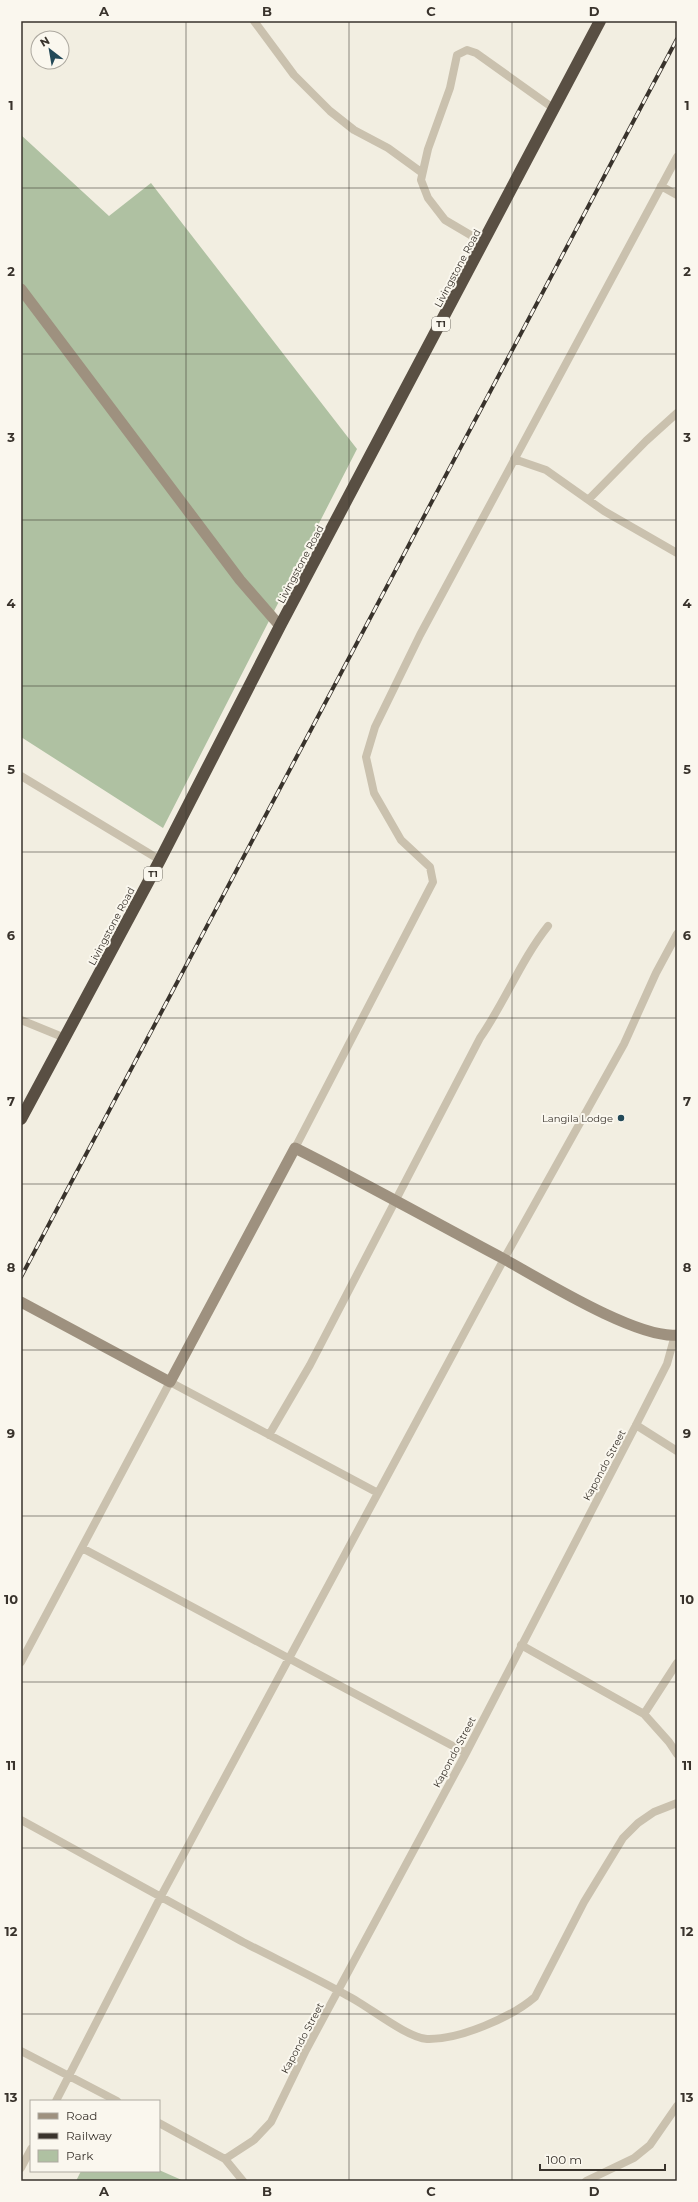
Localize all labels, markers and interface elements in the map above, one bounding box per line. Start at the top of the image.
text: A [98,3,110,19]
text: B [262,3,272,19]
text: C [426,3,436,19]
text: D [589,3,600,19]
north arrow [30,30,70,70]
text: N [37,33,52,50]
text: 1 [8,97,14,113]
text: 1 [684,97,690,113]
street label: Livingstone Road [431,227,484,310]
text: 2 [7,263,15,279]
text: 2 [683,263,691,279]
road number: T1 [432,317,450,331]
text: 3 [6,429,15,445]
text: 3 [682,429,691,445]
street label: Livingstone Road [274,523,327,606]
text: 4 [7,595,16,611]
text: 4 [683,595,692,611]
text: 5 [7,761,15,777]
text: 5 [683,761,691,777]
road number: T1 [144,867,162,881]
street label: Livingstone Road [85,885,138,968]
text: 6 [7,927,16,943]
text: 6 [683,927,692,943]
text: 7 [7,1093,15,1109]
text: 7 [683,1093,691,1109]
place label: Langila Lodge [542,1112,613,1125]
marker: Langila Lodge [616,1113,626,1123]
text: 8 [7,1259,16,1275]
text: 8 [683,1259,692,1275]
text: 9 [7,1425,15,1441]
text: 9 [683,1425,691,1441]
street label: Kapondo Street [580,1427,629,1503]
text: 10 [4,1591,18,1607]
text: 10 [680,1591,694,1607]
street label: Kapondo Street [430,1714,479,1790]
text: 11 [6,1757,16,1773]
text: 11 [682,1757,692,1773]
text: 12 [5,1923,18,1939]
text: 12 [681,1923,694,1939]
street label: Kapondo Street [278,2000,327,2076]
text: 13 [5,2089,18,2105]
text: 13 [681,2089,694,2105]
legend [30,2100,160,2172]
text: Road [66,2108,97,2123]
text: Railway [66,2128,112,2143]
scale bar [540,2146,665,2172]
text: Park [66,2148,94,2163]
text: 100 m [546,2152,582,2167]
text: A [98,2183,110,2199]
text: B [262,2183,272,2199]
text: C [426,2183,436,2199]
text: D [589,2183,600,2199]

